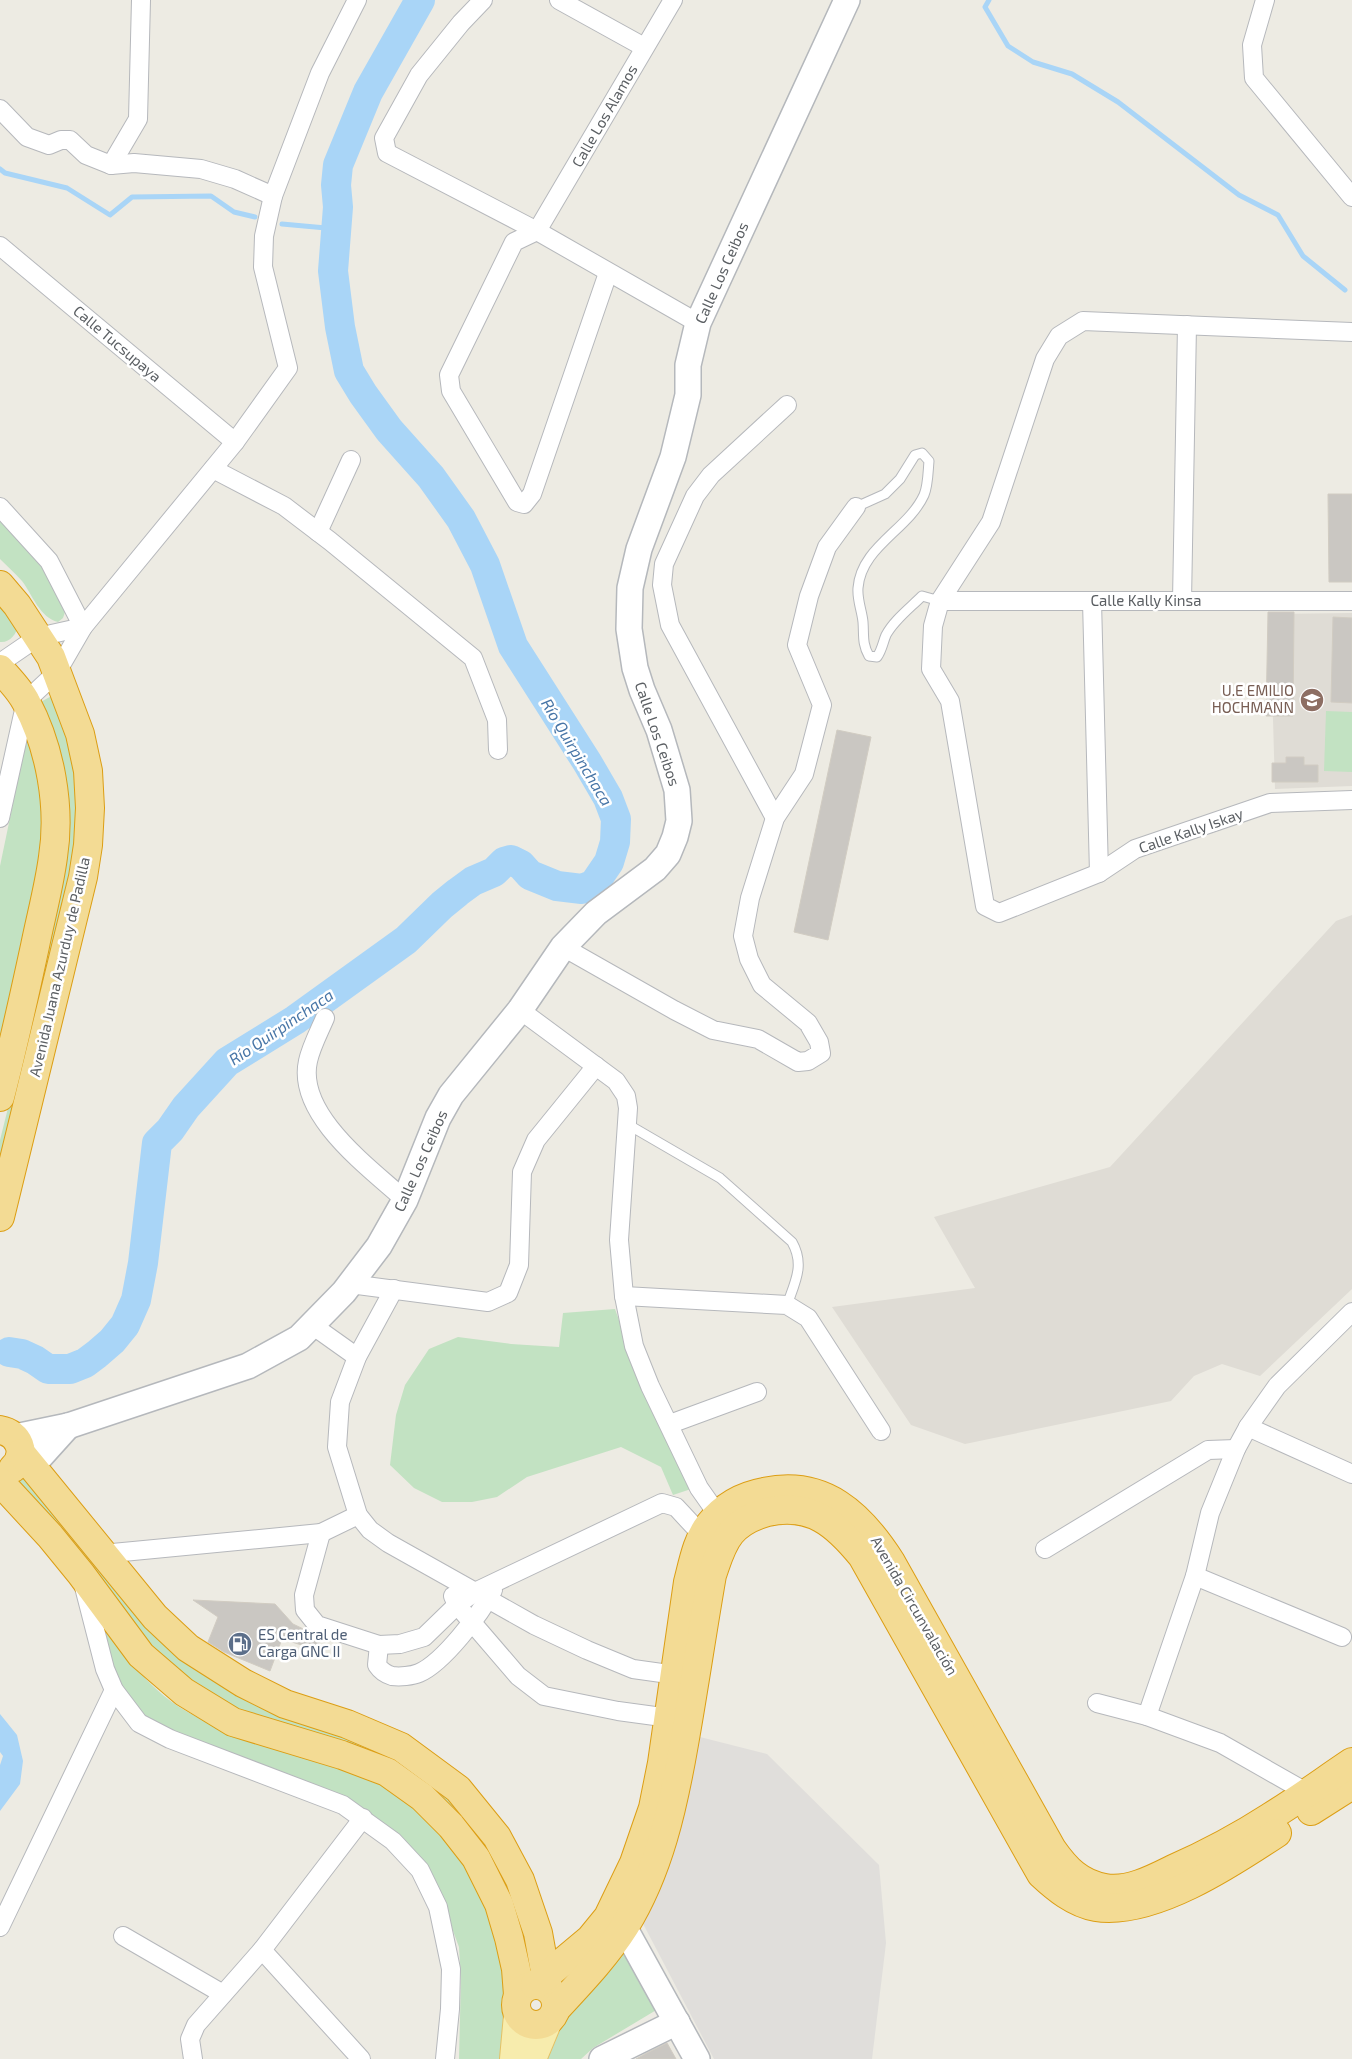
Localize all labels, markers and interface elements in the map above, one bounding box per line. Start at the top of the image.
street label: Calle Los Alamos [568,61,641,170]
street label: Calle Los Ceibos [691,219,752,326]
street label: Calle Tucsupaya [70,301,165,385]
street label: Calle Kally Kinsa [1091,591,1201,609]
street label: Calle Los Ceibos [632,679,684,788]
place label: U.E EMILIO HOCHMANN [1212,681,1294,716]
school or university icon: U.E EMILIO HOCHMANN [1299,687,1325,713]
water label: Río Quirpinchaca [537,695,617,809]
street label: Calle Kally Iskay [1136,804,1245,856]
street label: Avenida Juana Azurduy de Padilla [25,855,93,1078]
water label: Río Quirpinchaca [225,985,337,1069]
street label: Calle Los Ceibos [390,1107,451,1214]
street label: Avenida Circunvalación [868,1533,962,1678]
place label: ES Central de Carga GNC II [258,1625,348,1660]
fuel station icon: ES Central de Carga GNC II [227,1631,253,1657]

